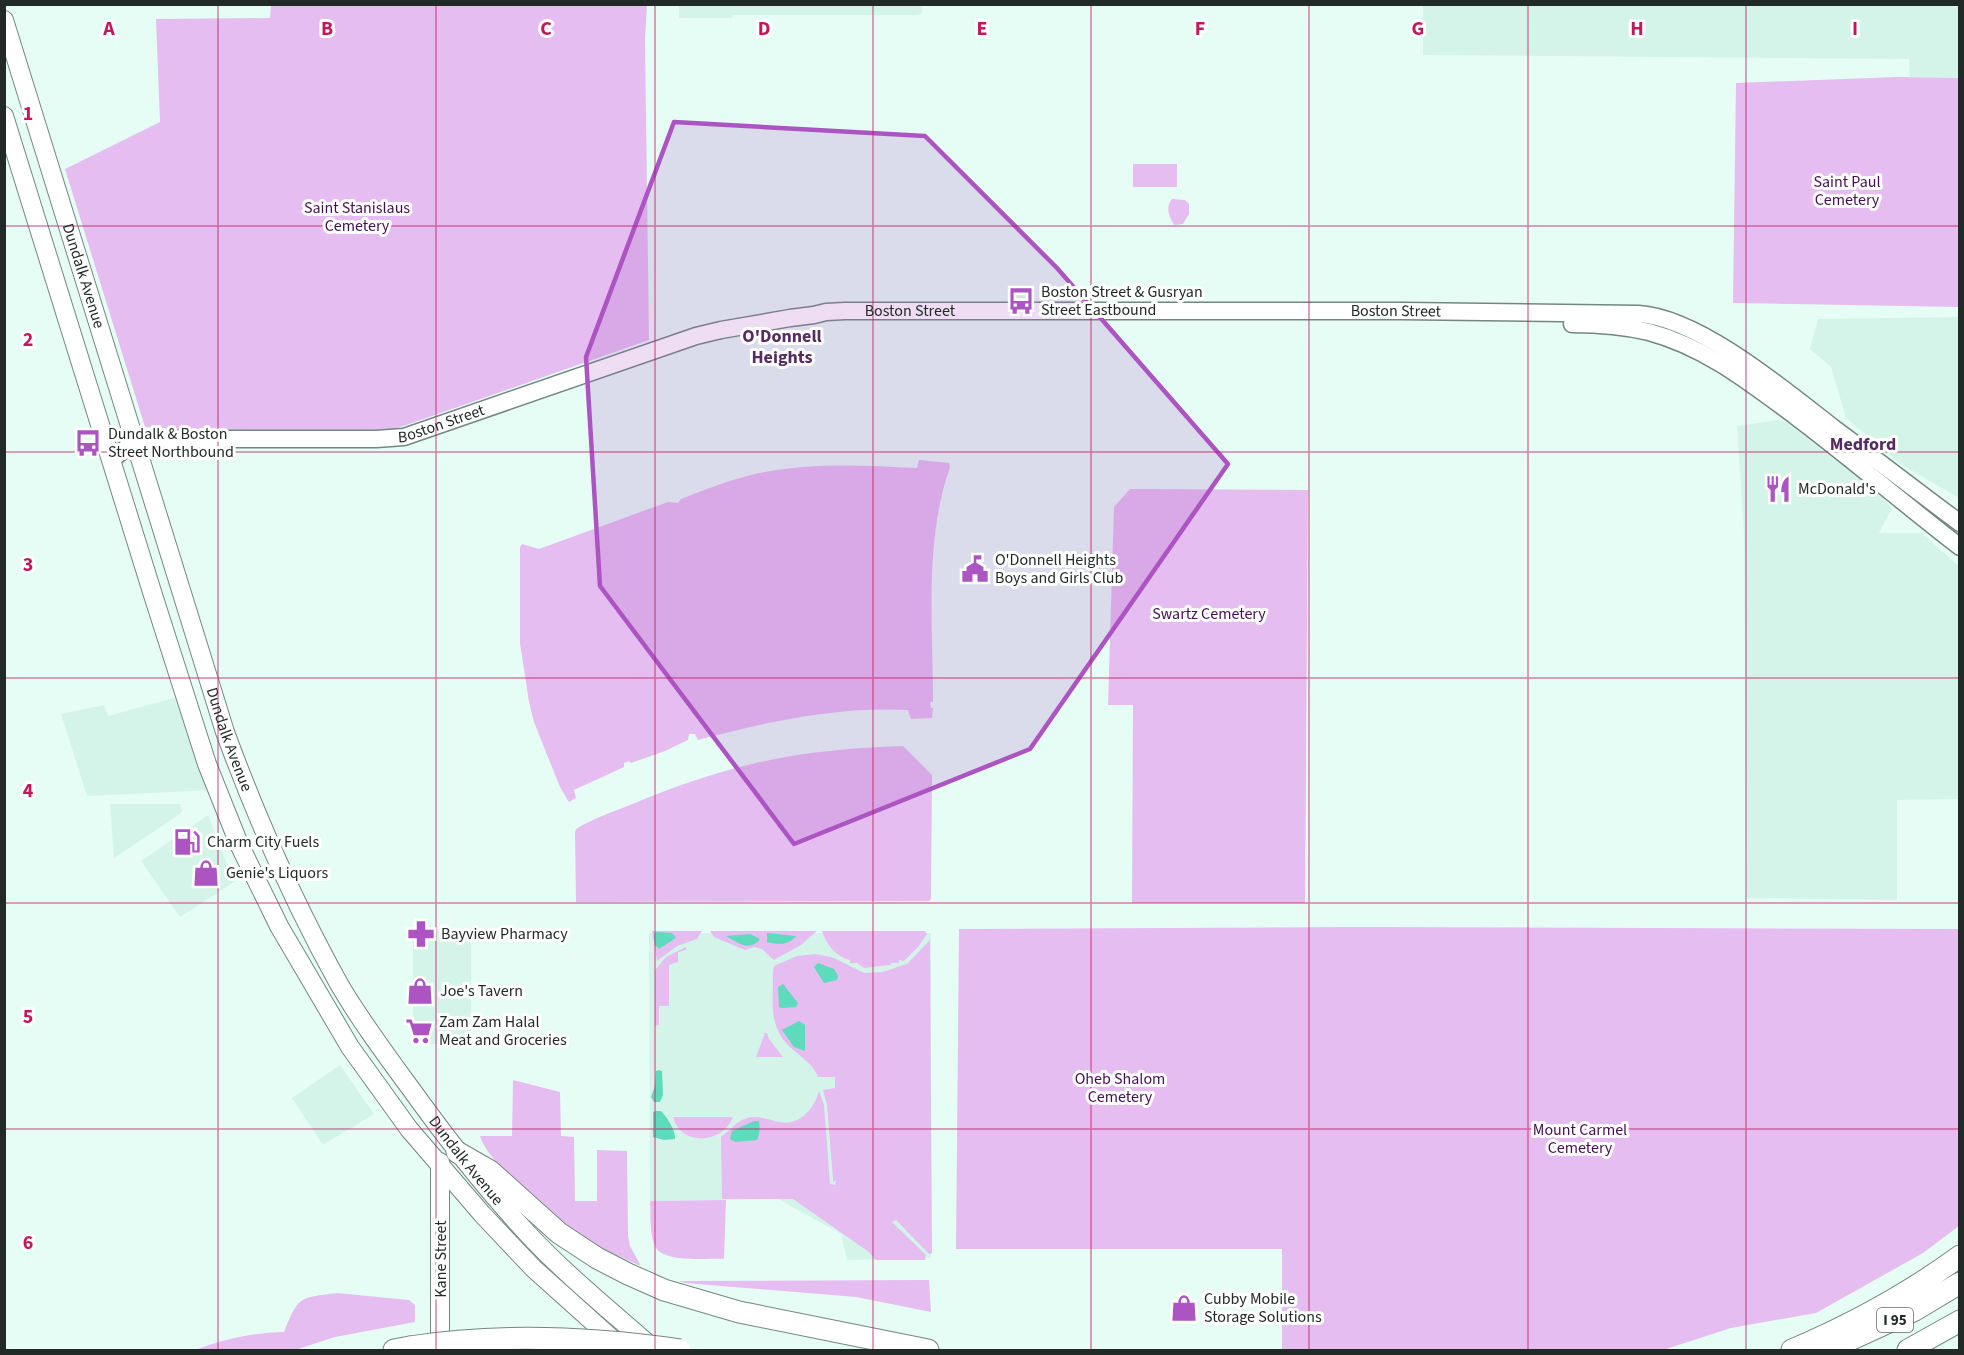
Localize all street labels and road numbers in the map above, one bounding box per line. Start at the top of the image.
street label: Dundalk Avenue [57,221,110,331]
street label: Boston Street [865,300,956,322]
street label: Boston Street [1351,300,1442,323]
street label: Boston Street [397,399,488,448]
street label: Dundalk Avenue [201,685,258,795]
street label: Dundalk Avenue [423,1111,508,1210]
street label: Kane Street [430,1220,452,1298]
road number: I 95 [1877,1308,1913,1332]

